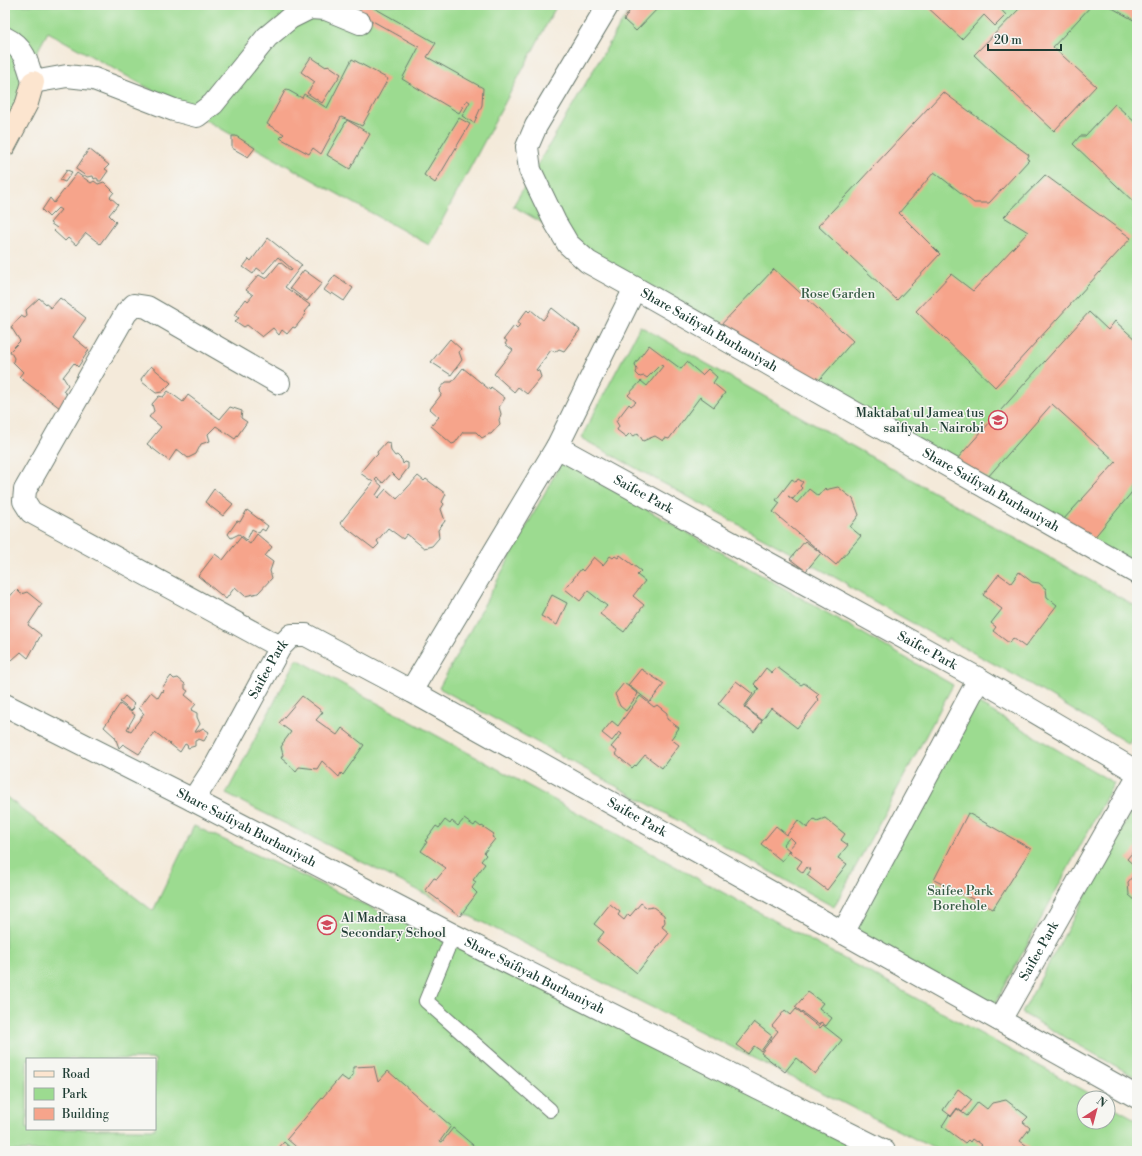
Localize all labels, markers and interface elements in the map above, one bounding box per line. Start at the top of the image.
scale bar [988,26,1061,52]
text: 20 m [994,33,1022,48]
street label: Share Saifiyah Burhaniyah [638,285,781,375]
park label: Rose Garden [801,286,875,302]
place label: Maktabat ul Jamea tus saifiyah - Nairobi [856,405,984,436]
school or university icon: Maktabat ul Jamea tus saifiyah - Nairobi [987,409,1009,431]
street label: Share Saifiyah Burhaniyah [920,445,1063,535]
street label: Saifee Park [611,472,677,518]
street label: Saifee Park [895,628,961,674]
street label: Saifee Park [245,635,292,702]
street label: Share Saifiyah Burhaniyah [174,785,319,871]
street label: Saifee Park [604,794,671,841]
park label: Saifee Park Borehole [927,883,994,914]
place label: Al Madrasa Secondary School [340,910,446,941]
school or university icon: Al Madrasa Secondary School [316,914,338,936]
street label: Saifee Park [1016,918,1063,984]
street label: Share Saifiyah Burhaniyah [462,934,608,1018]
legend [26,1058,156,1130]
text: Road [62,1067,90,1082]
text: Park [62,1087,88,1102]
north arrow [1076,1090,1116,1130]
text: N [1094,1094,1109,1111]
text: Building [61,1107,110,1122]

